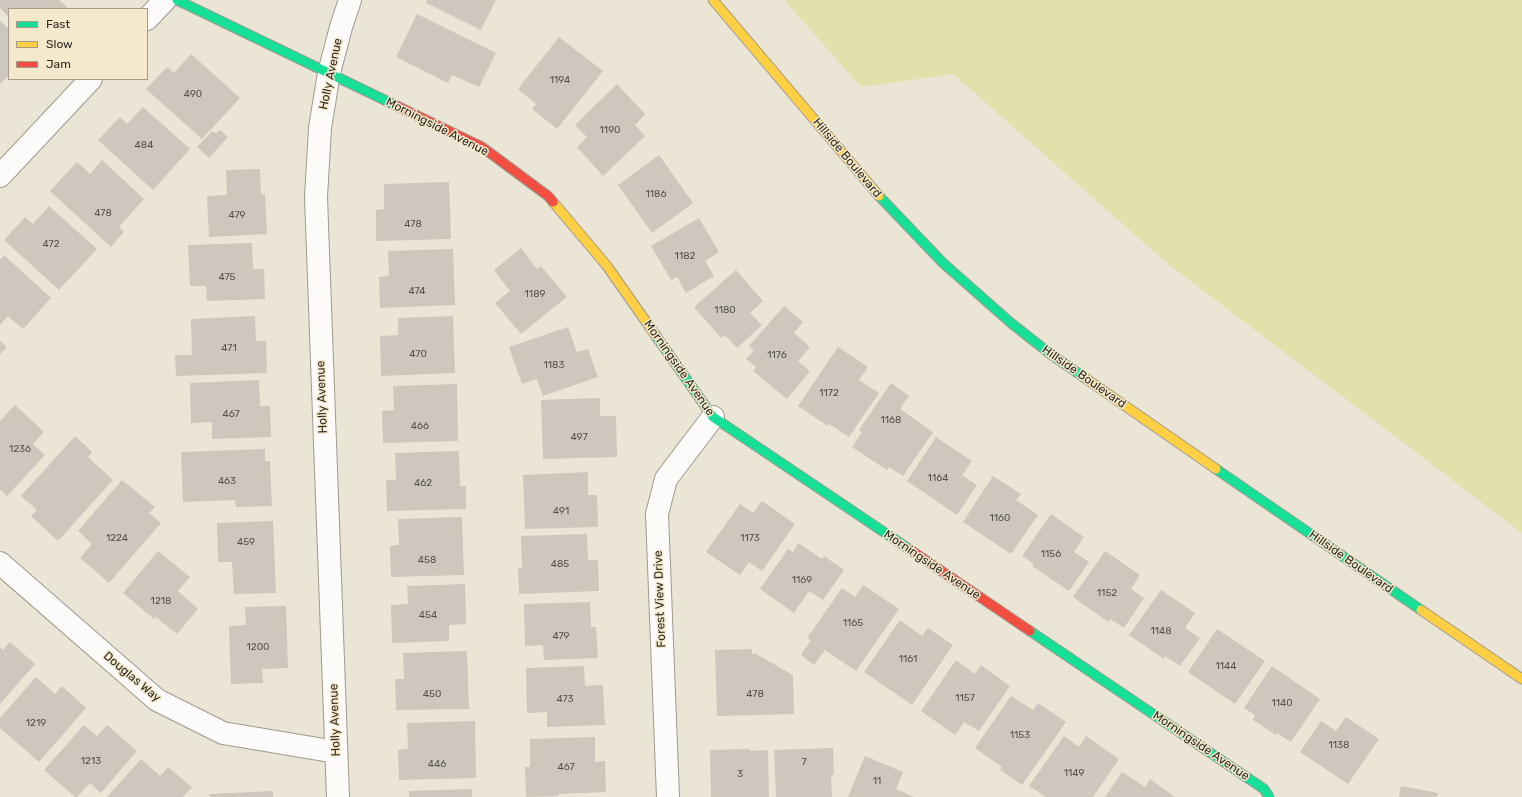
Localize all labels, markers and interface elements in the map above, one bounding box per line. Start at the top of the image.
legend [8,8,148,80]
text: Fast [46,17,70,31]
text: Slow [46,37,73,51]
street label: Holly Avenue [316,37,346,111]
text: Jam [46,57,71,71]
house number: 1194 [550,74,570,86]
house number: 490 [184,88,202,100]
street label: Morningside Avenue [383,95,491,159]
street label: Hillside Boulevard [810,115,884,201]
house number: 1190 [600,124,620,136]
house number: 484 [135,139,153,151]
house number: 1186 [646,188,666,200]
house number: 478 [94,207,112,219]
house number: 479 [228,209,246,221]
house number: 478 [404,218,422,230]
house number: 472 [42,238,60,250]
house number: 1182 [675,250,695,262]
house number: 475 [218,271,236,283]
house number: 474 [408,285,426,297]
house number: 1189 [525,288,545,300]
house number: 1180 [714,304,736,316]
street label: Morningside Avenue [641,317,717,419]
house number: 471 [221,342,237,354]
street label: Hillside Boulevard [1039,343,1129,411]
house number: 470 [409,348,427,360]
house number: 1176 [767,349,787,361]
house number: 1183 [544,359,564,371]
street label: Holly Avenue [314,360,330,434]
house number: 1172 [819,387,839,399]
house number: 467 [222,408,240,420]
house number: 1168 [881,414,901,426]
house number: 466 [411,420,429,432]
house number: 497 [570,431,588,443]
house number: 1236 [9,443,31,455]
house number: 1164 [928,472,948,484]
house number: 463 [218,475,236,487]
house number: 462 [414,477,432,489]
house number: 491 [553,505,569,517]
house number: 1160 [990,512,1010,524]
street label: Morningside Avenue [881,527,983,603]
street label: Hillside Boulevard [1306,528,1396,596]
house number: 1224 [106,532,128,544]
house number: 1173 [740,532,760,544]
house number: 459 [237,536,255,548]
house number: 1156 [1041,548,1061,560]
street label: Forest View Drive [651,550,669,648]
house number: 458 [418,554,436,566]
house number: 485 [551,558,569,570]
house number: 1169 [792,574,812,586]
house number: 1152 [1097,587,1117,599]
house number: 1218 [151,595,171,607]
house number: 454 [419,609,437,621]
house number: 1165 [843,617,863,629]
house number: 1148 [1150,625,1172,637]
house number: 479 [552,630,570,642]
house number: 1200 [247,641,269,653]
street label: Douglas Way [100,649,164,705]
house number: 1161 [899,653,917,665]
house number: 1144 [1216,660,1236,672]
street label: Holly Avenue [327,683,343,757]
house number: 450 [423,688,441,700]
house number: 478 [746,688,764,700]
house number: 1157 [955,692,975,704]
house number: 473 [556,693,574,705]
house number: 1140 [1271,697,1293,709]
street label: Morningside Avenue [1150,708,1252,784]
house number: 1219 [26,717,46,729]
house number: 1153 [1010,729,1030,741]
house number: 1138 [1329,739,1349,751]
house number: 1213 [81,755,101,767]
house number: 7 [801,756,807,768]
house number: 446 [428,758,446,770]
house number: 467 [557,761,575,773]
house number: 1149 [1064,767,1084,779]
house number: 3 [737,768,743,780]
house number: 11 [873,775,881,787]

